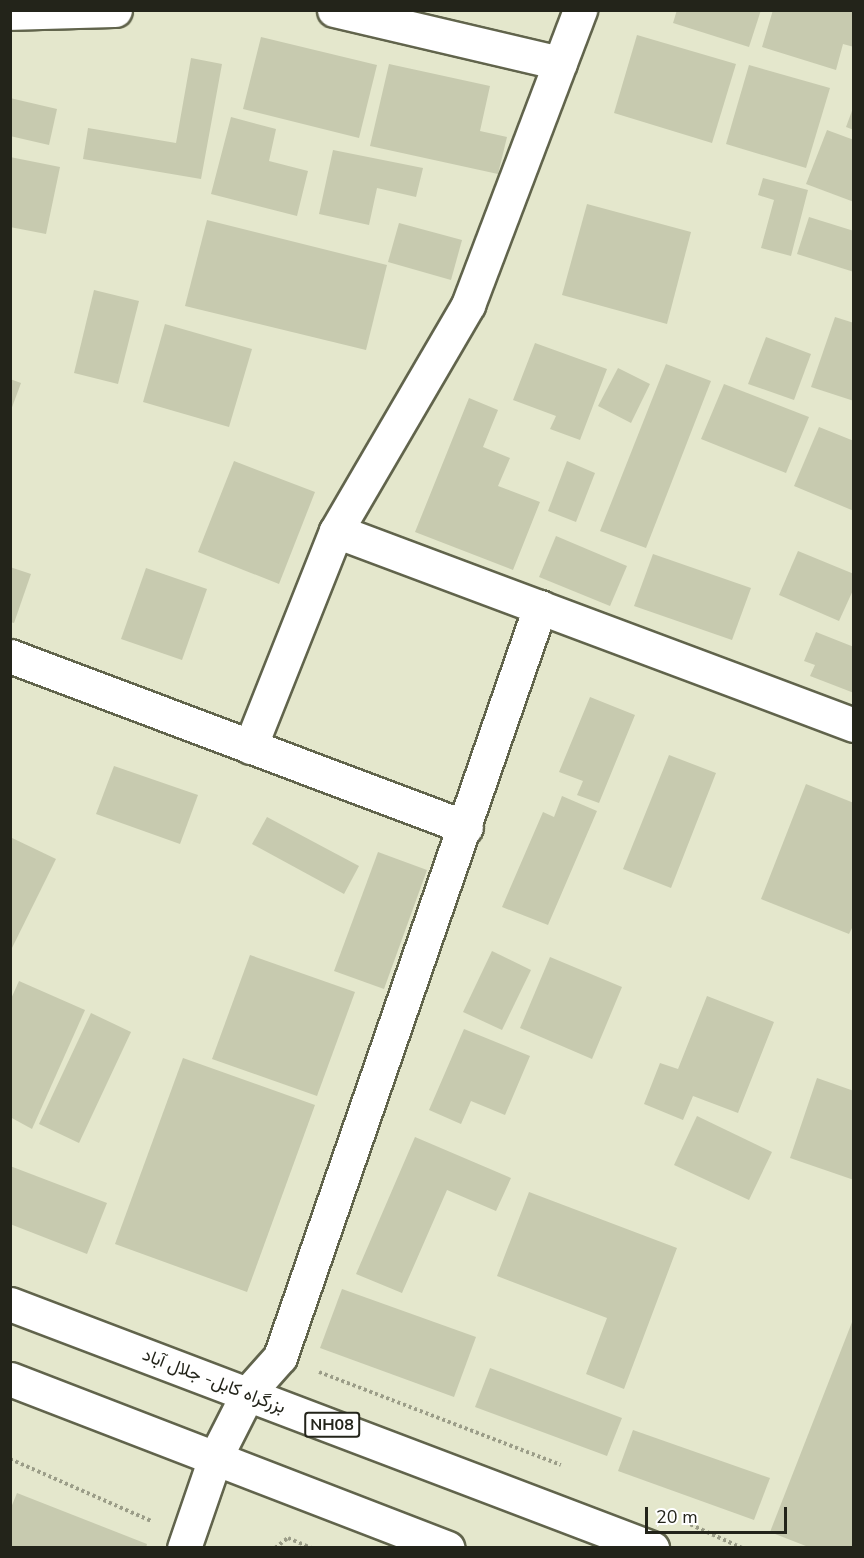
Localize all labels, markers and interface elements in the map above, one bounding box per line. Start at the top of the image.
street label: بزرگراه کابل- جلال آباد [139,1344,289,1418]
road number: NH08 [304,1412,360,1438]
scale bar [648,1495,790,1533]
text: 20 m [656,1505,698,1529]

